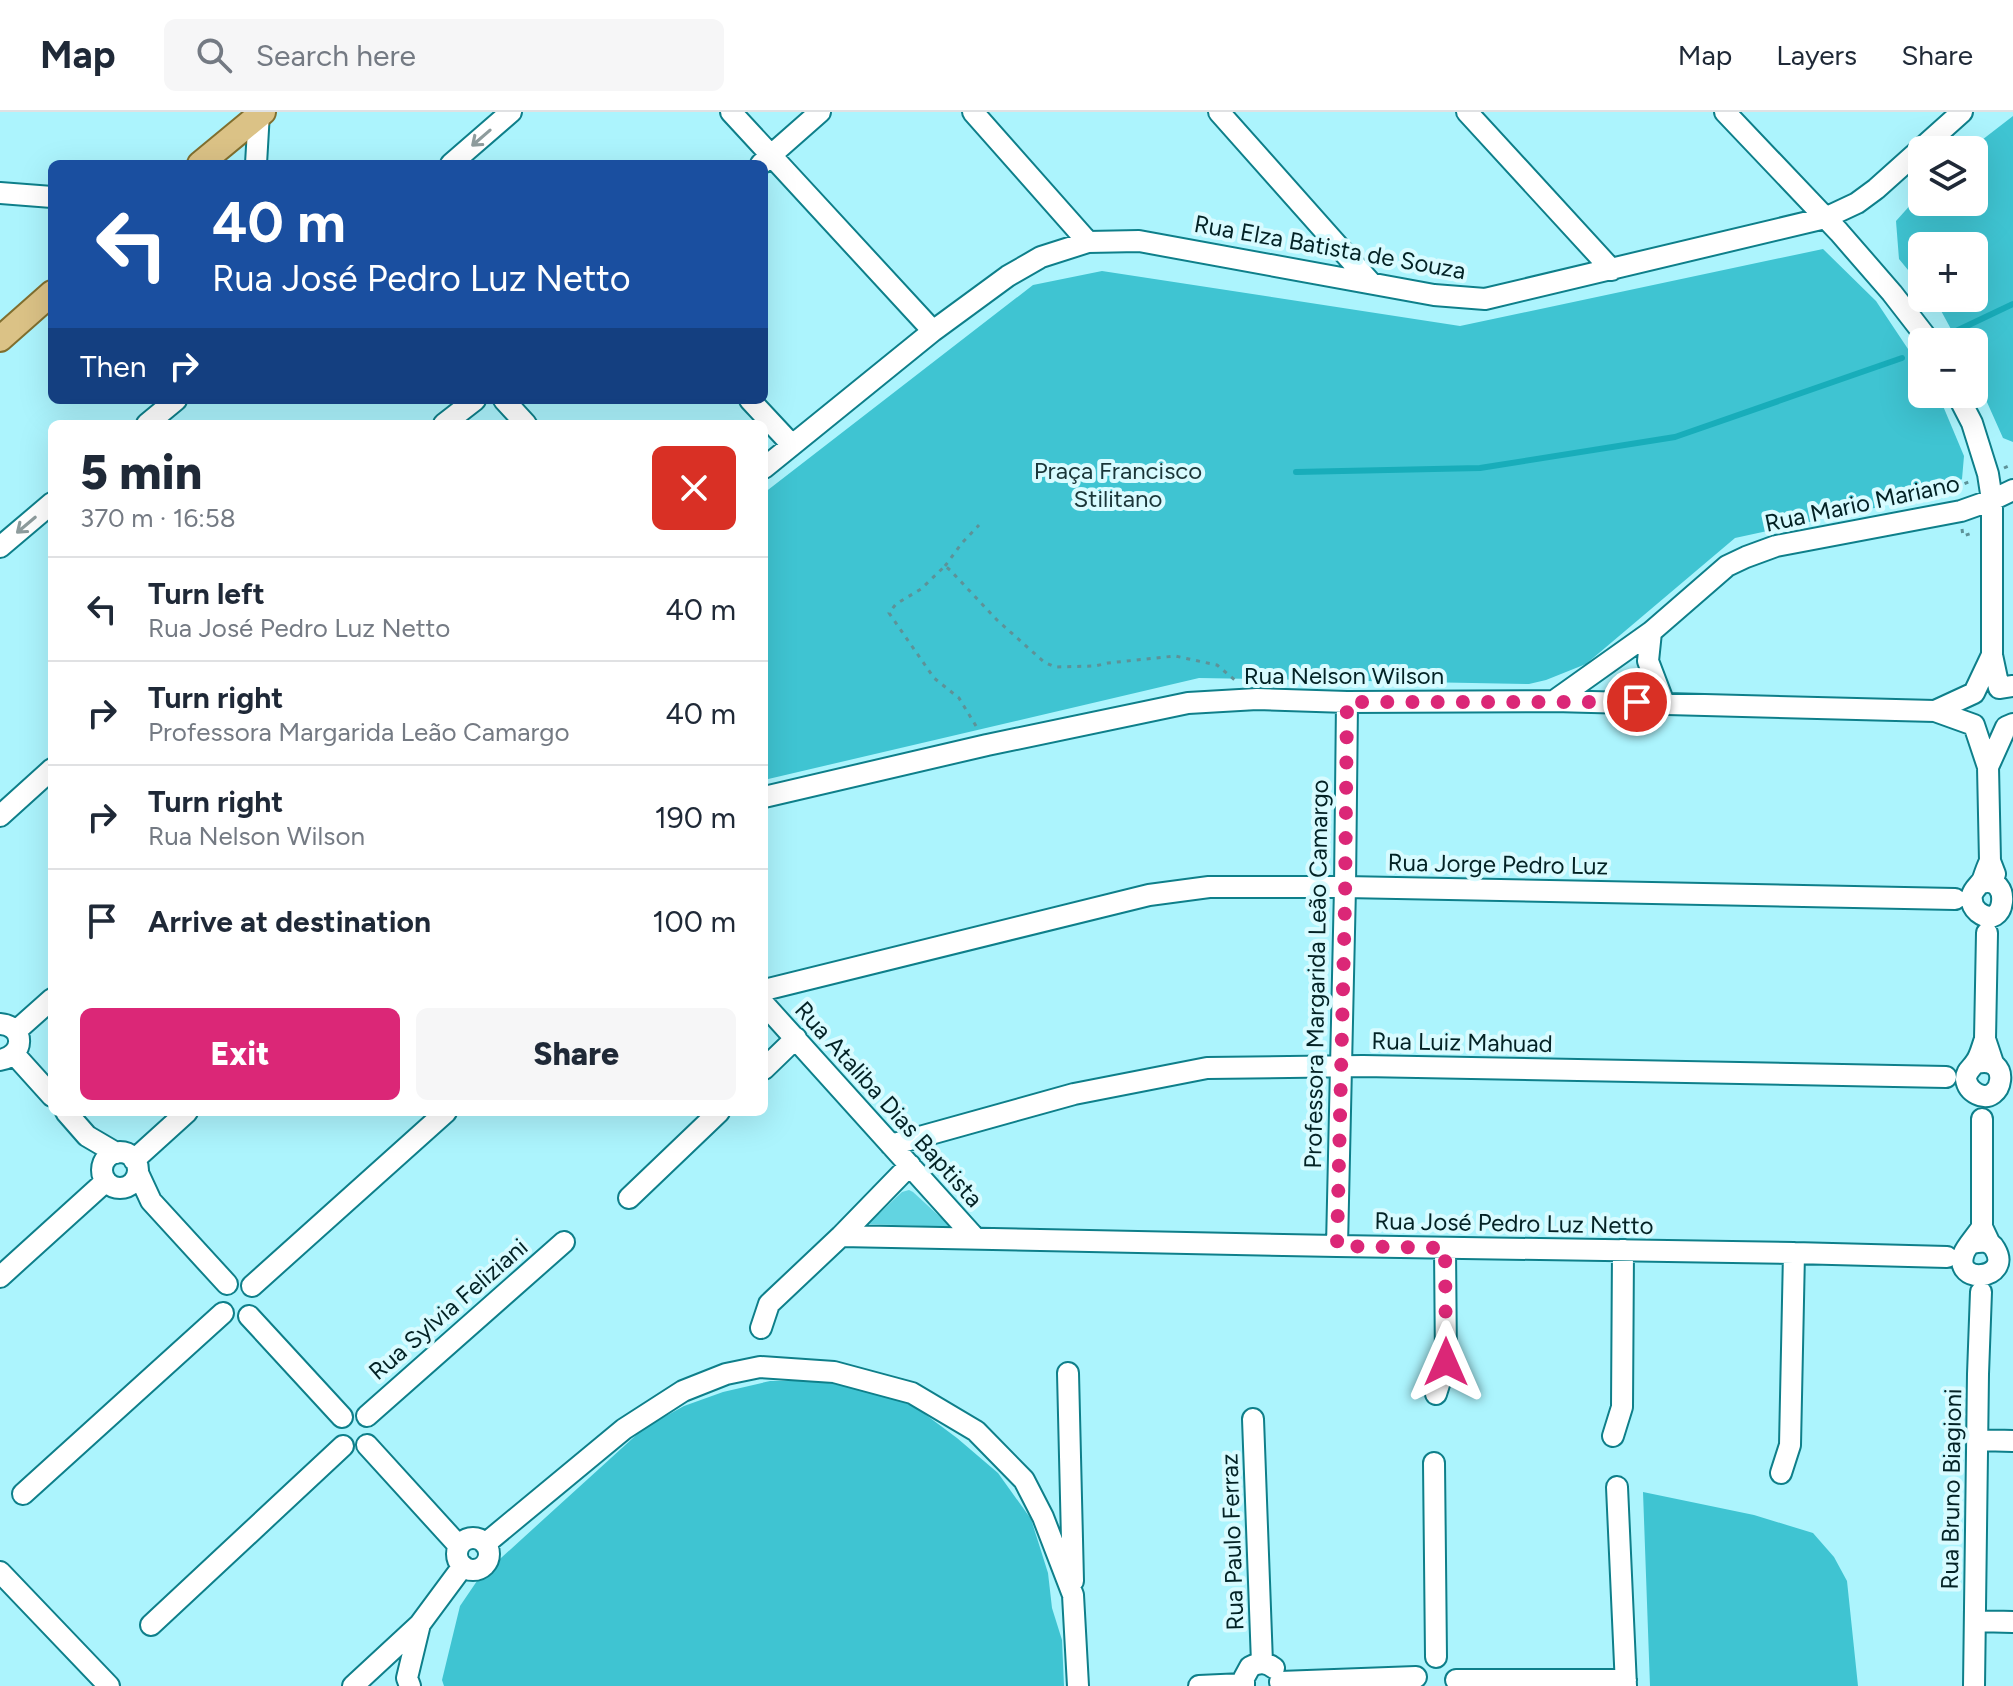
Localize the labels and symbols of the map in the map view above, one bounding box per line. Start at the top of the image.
one-way arrow [471,129,492,147]
street label: Rua Elza Batista de Souza [1192,209,1468,285]
park label: Praça Francisco Stilitano [1034,456,1202,513]
street label: Rua Mario Mariano [1762,468,1962,538]
one-way arrow [16,516,37,534]
street label: Rua Nelson Wilson [1244,661,1444,690]
pin [1603,668,1671,736]
street label: Professora Margarida Leão Camargo [1298,779,1334,1169]
street label: Rua Jorge Pedro Luz [1387,848,1609,880]
street label: Rua Ataliba Dias Baptista [789,995,989,1213]
street label: Rua Luiz Mahuad [1371,1026,1553,1058]
street label: Rua José Pedro Luz Netto [1374,1206,1654,1240]
street label: Rua Sylvia Feliziani [363,1232,533,1386]
position arrow [1404,1320,1488,1404]
street label: Rua Bruno Biagioni [1935,1388,1967,1590]
street label: Rua Paulo Ferraz [1214,1453,1250,1631]

